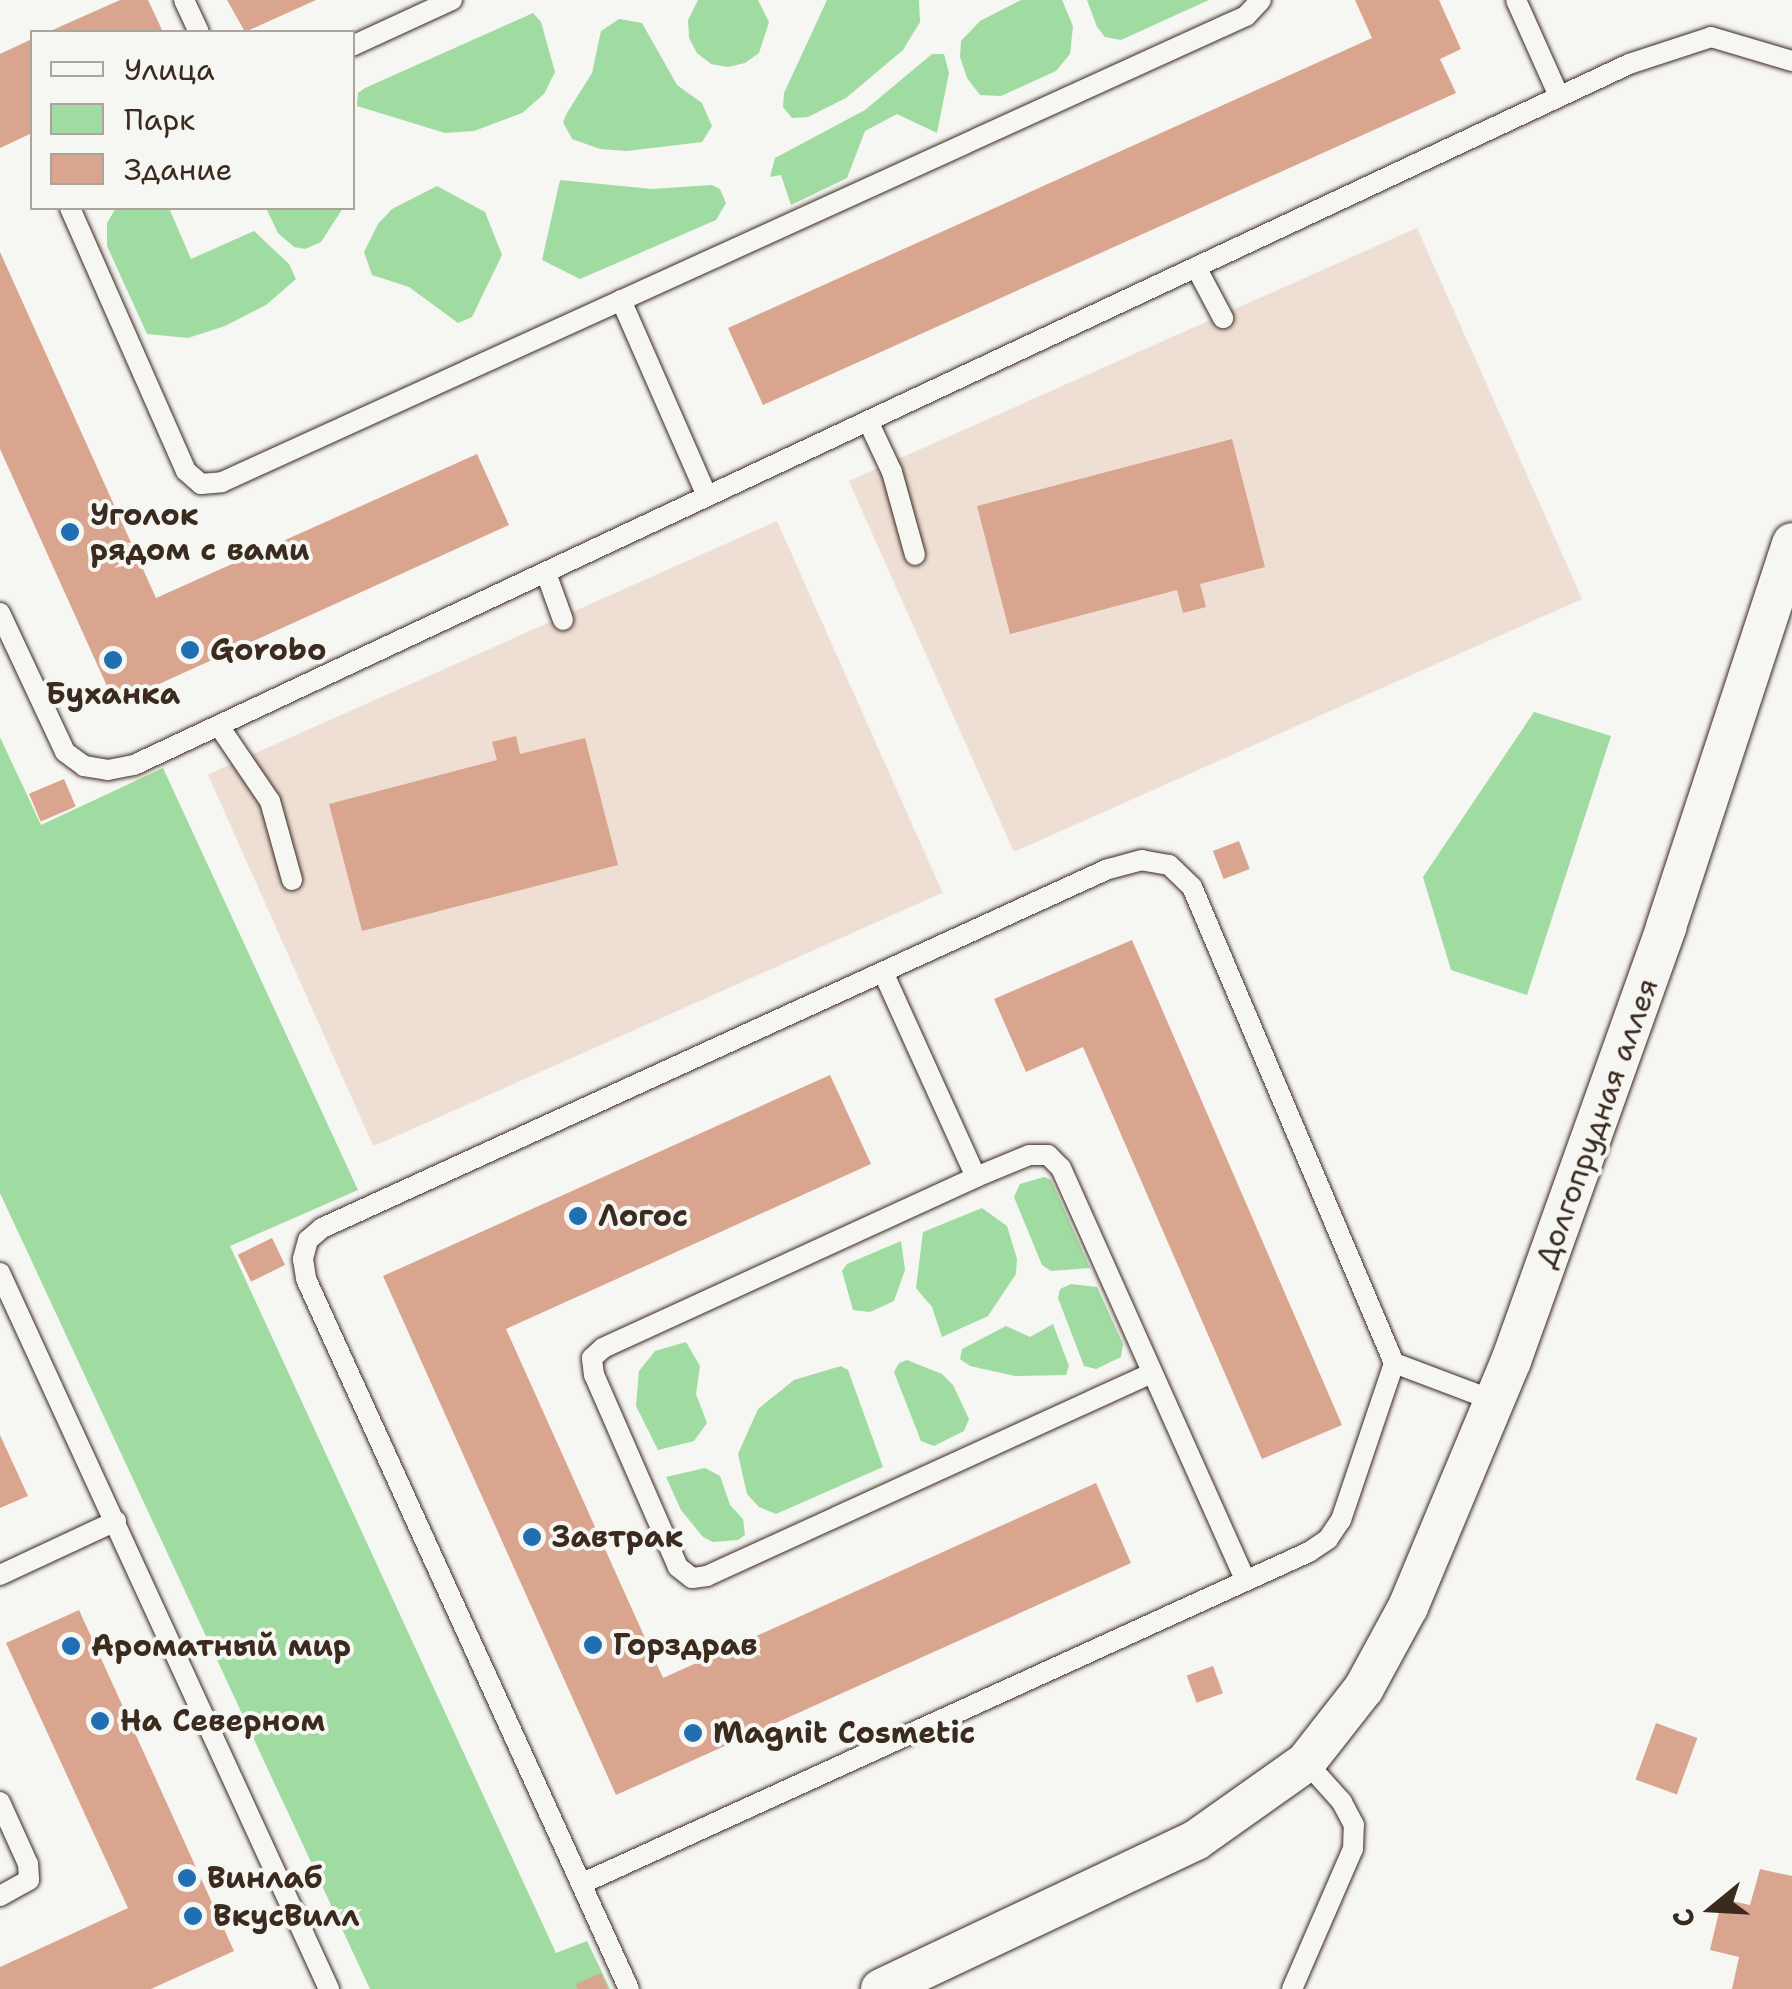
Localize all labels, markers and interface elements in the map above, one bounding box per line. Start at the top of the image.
legend [30,30,355,210]
text: Улица [124,49,215,90]
text: Парк [124,99,195,140]
text: Здание [124,149,233,190]
place label: Уголок рядом с вами [90,497,310,568]
marker: Уголок рядом с вами [59,521,81,543]
place label: Gorobo [210,632,326,668]
marker: Gorobo [179,639,201,661]
marker: Буханка [102,649,124,671]
place label: Буханка [46,676,180,712]
street label: Долгопрудная аллея [1528,973,1666,1273]
place label: Логос [598,1198,688,1234]
marker: Логос [567,1205,589,1227]
place label: Завтрак [552,1519,683,1555]
marker: Завтрак [521,1526,543,1548]
place label: Горздрав [613,1627,757,1663]
place label: Ароматный мир [91,1628,351,1664]
marker: Горздрав [582,1634,604,1656]
marker: Ароматный мир [60,1635,82,1657]
place label: На Северном [120,1703,325,1739]
marker: На Северном [89,1710,111,1732]
place label: Magnit Cosmetic [713,1715,975,1751]
marker: Magnit Cosmetic [682,1722,704,1744]
north arrow [1662,1859,1762,1959]
place label: Винлаб [207,1860,322,1896]
marker: Винлаб [176,1867,198,1889]
place label: ВкусВилл [213,1898,359,1934]
text: С [1663,1904,1704,1932]
marker: ВкусВилл [182,1905,204,1927]

